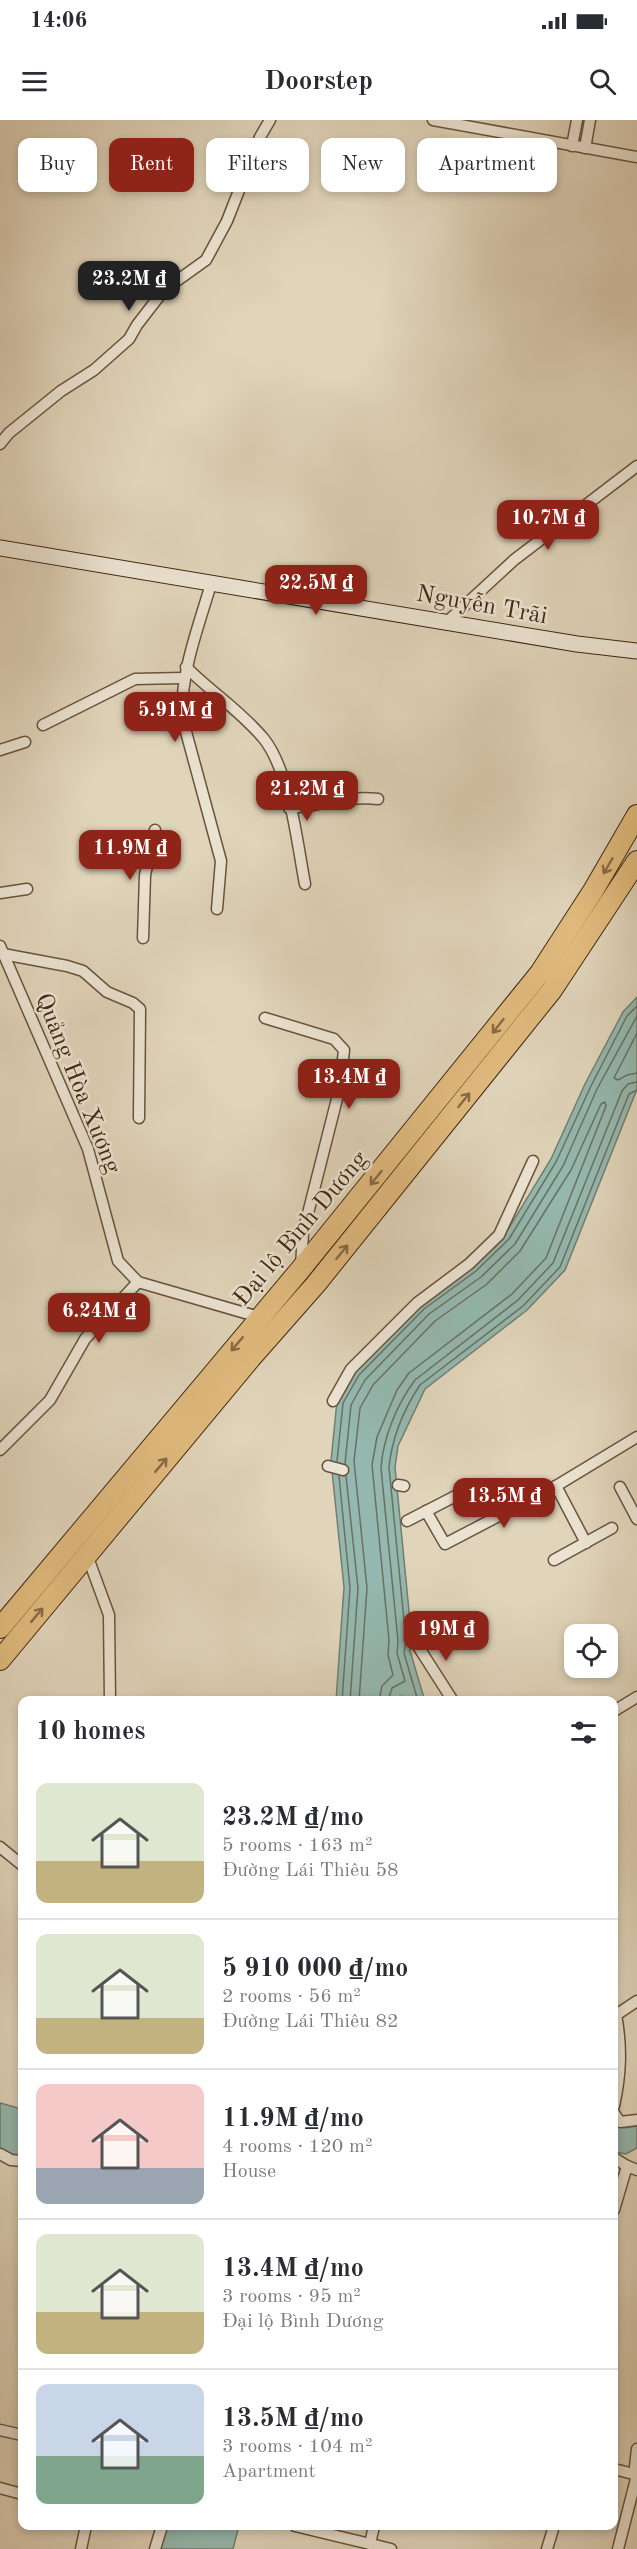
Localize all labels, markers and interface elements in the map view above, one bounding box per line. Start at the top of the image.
text: 14:06 [30,10,87,32]
icon: menu [18,65,51,98]
icon: search [586,65,619,98]
text: Doorstep [264,68,373,95]
chip: Buy [18,138,97,192]
chip: Rent [109,138,194,192]
chip: Filters [206,138,309,192]
chip: New [321,138,405,192]
chip: Apartment [417,138,557,192]
pin: 23.2M ₫ [74,261,184,312]
text: 23.2M ₫ [92,270,166,290]
pin: 10.7M ₫ [493,500,603,551]
text: 10.7M ₫ [511,509,585,529]
pin: 22.5M ₫ [261,565,371,616]
text: 22.5M ₫ [279,574,353,594]
street label: Nguyễn Trãi [414,581,549,629]
pin: 5.91M ₫ [120,692,230,743]
text: 5.91M ₫ [138,701,212,721]
pin: 21.2M ₫ [252,771,362,822]
text: 21.2M ₫ [270,780,344,800]
pin: 11.9M ₫ [75,830,185,881]
text: 11.9M ₫ [93,839,167,859]
one-way arrow [601,857,613,874]
street label: Quảng Hòa Xương [30,990,124,1177]
one-way arrow [491,1018,504,1034]
pin: 13.4M ₫ [294,1059,404,1110]
text: 13.4M ₫ [312,1068,386,1088]
one-way arrow [457,1092,470,1108]
street label: Đại lộ Bình Dương [230,1147,373,1311]
one-way arrow [369,1170,382,1186]
one-way arrow [335,1245,348,1261]
pin: 6.24M ₫ [44,1293,154,1344]
text: 6.24M ₫ [62,1302,136,1322]
one-way arrow [230,1336,244,1351]
one-way arrow [155,1457,168,1473]
pin: 13.5M ₫ [449,1478,559,1529]
text: 13.5M ₫ [467,1487,541,1507]
one-way arrow [31,1608,44,1624]
pin: 19M ₫ [404,1611,488,1662]
text: 19M ₫ [418,1620,474,1640]
map controls [564,1624,618,1678]
button: locate [564,1624,618,1678]
icon: filters [567,1716,600,1749]
text: 10 homes [36,1719,145,1745]
text: 23.2M ₫/mo [222,1805,364,1831]
icon: home [84,1807,156,1879]
text: 5 rooms · 163 m² [222,1836,372,1856]
text: Đường Lái Thiêu 58 [222,1861,399,1881]
text: 5 910 000 ₫/mo [222,1956,408,1982]
icon: home [84,1958,156,2030]
text: 2 rooms · 56 m² [222,1987,361,2007]
text: Đường Lái Thiêu 82 [222,2012,399,2032]
text: 11.9M ₫/mo [222,2106,364,2132]
icon: home [84,2108,156,2180]
text: 4 rooms · 120 m² [222,2137,372,2157]
text: House [222,2162,276,2182]
text: 13.4M ₫/mo [222,2256,364,2282]
icon: home [84,2258,156,2330]
text: 3 rooms · 95 m² [222,2287,361,2307]
text: Đại lộ Bình Dương [222,2312,383,2332]
text: 13.5M ₫/mo [222,2406,364,2432]
icon: home [84,2408,156,2480]
text: 3 rooms · 104 m² [222,2437,372,2457]
text: Apartment [222,2462,316,2482]

